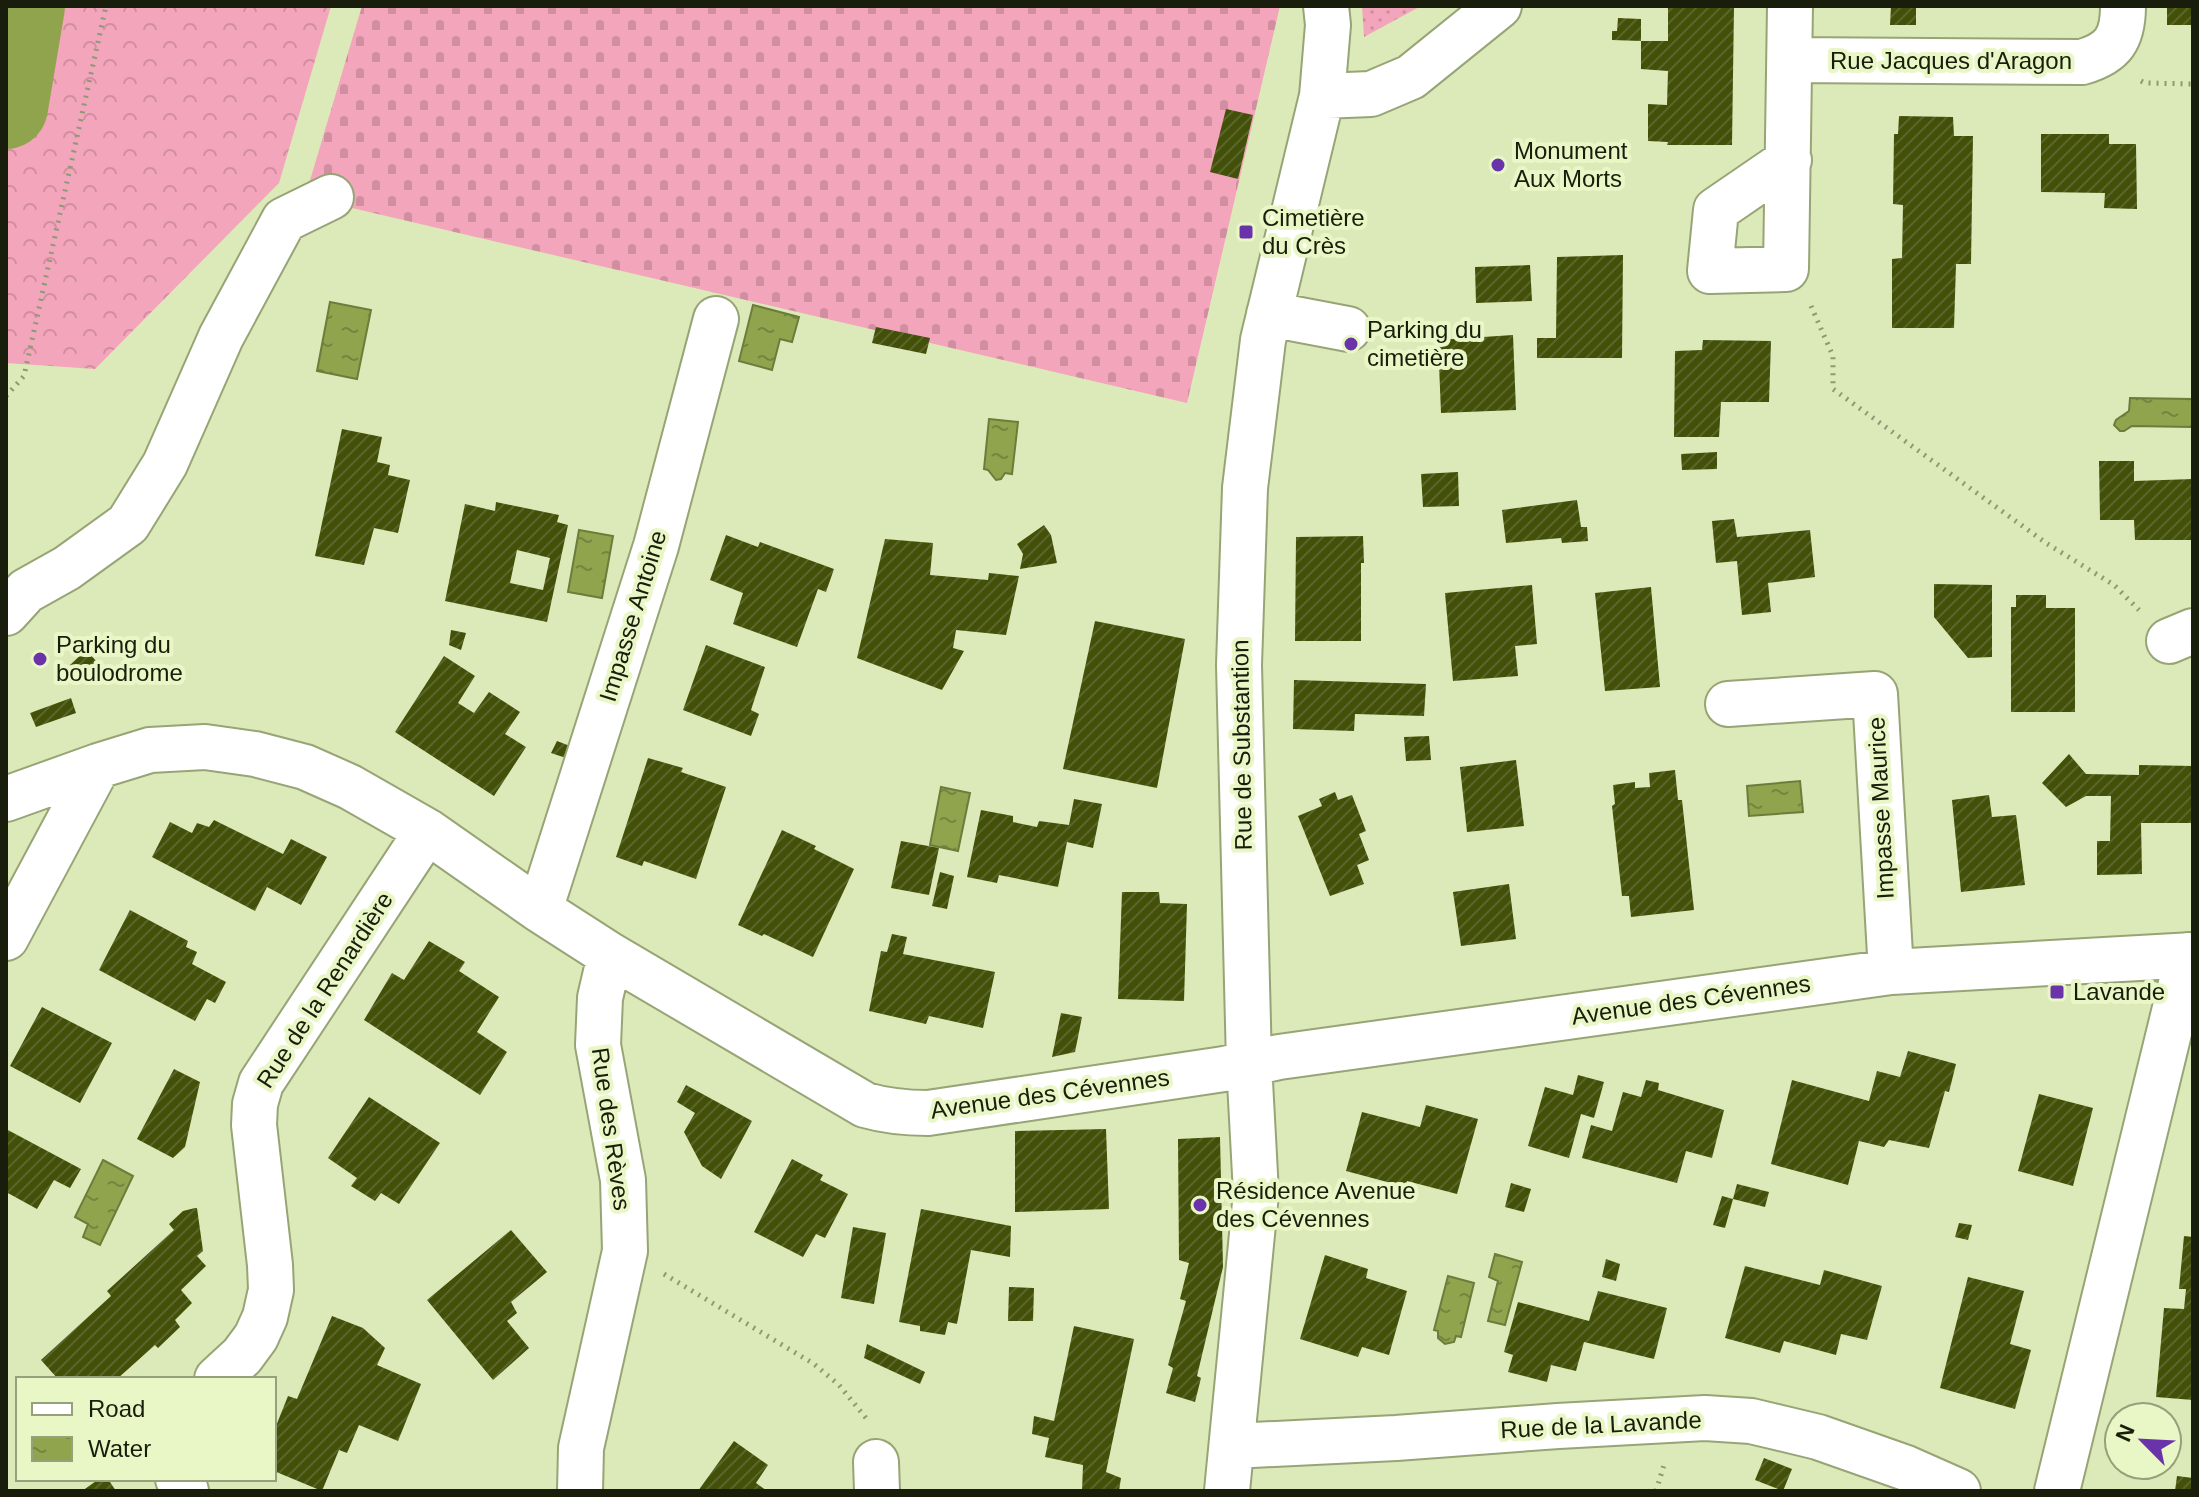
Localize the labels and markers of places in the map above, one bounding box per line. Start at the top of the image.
place label: Monument Aux Morts [1514,137,1628,192]
marker: Monument Aux Morts [1489,156,1507,174]
place label: Cimetière du Crès [1262,204,1365,259]
marker: Cimetière du Crès [1237,223,1255,241]
place label: Parking du cimetière [1367,316,1482,371]
marker: Parking du cimetière [1342,335,1360,353]
place label: Parking du boulodrome [56,631,183,686]
marker: Parking du boulodrome [31,650,49,668]
place label: Lavande [2073,978,2165,1005]
marker: Lavande [2048,983,2066,1001]
place label: Résidence Avenue des Cévennes [1216,1177,1416,1232]
marker: Résidence Avenue des Cévennes [1191,1196,1209,1214]

